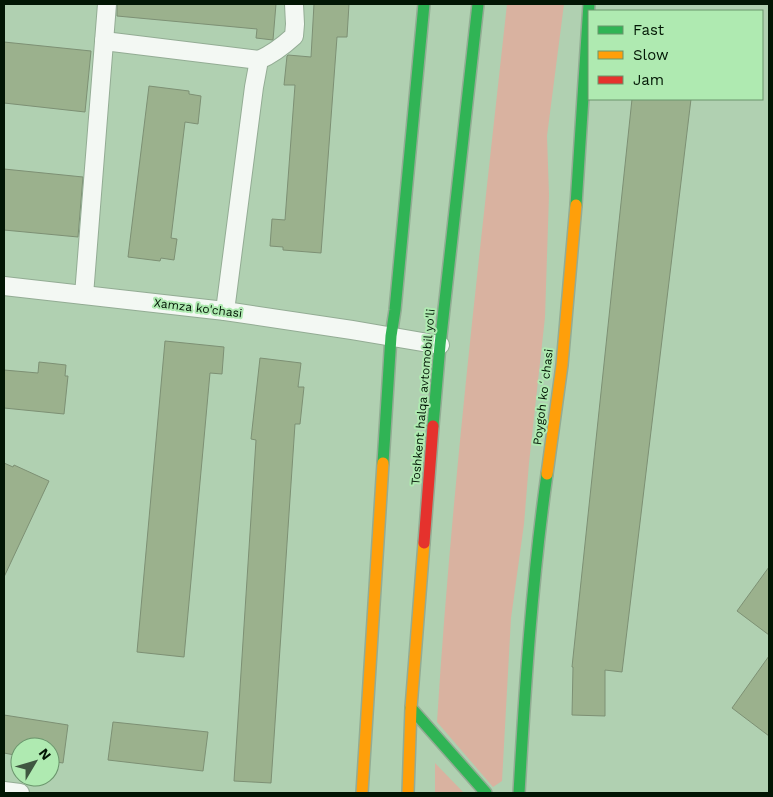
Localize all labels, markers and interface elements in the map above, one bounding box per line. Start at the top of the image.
legend [588,10,763,100]
text: Fast [633,21,665,39]
text: Slow [633,46,669,64]
text: Jam [633,71,664,89]
street label: Xamza ko'chasi [153,296,243,320]
street label: Toshkent halqa avtomobil yo'li [408,308,438,486]
street label: Poygoh koʻchasi [530,348,556,446]
north arrow [10,737,60,787]
text: N [36,745,55,763]

